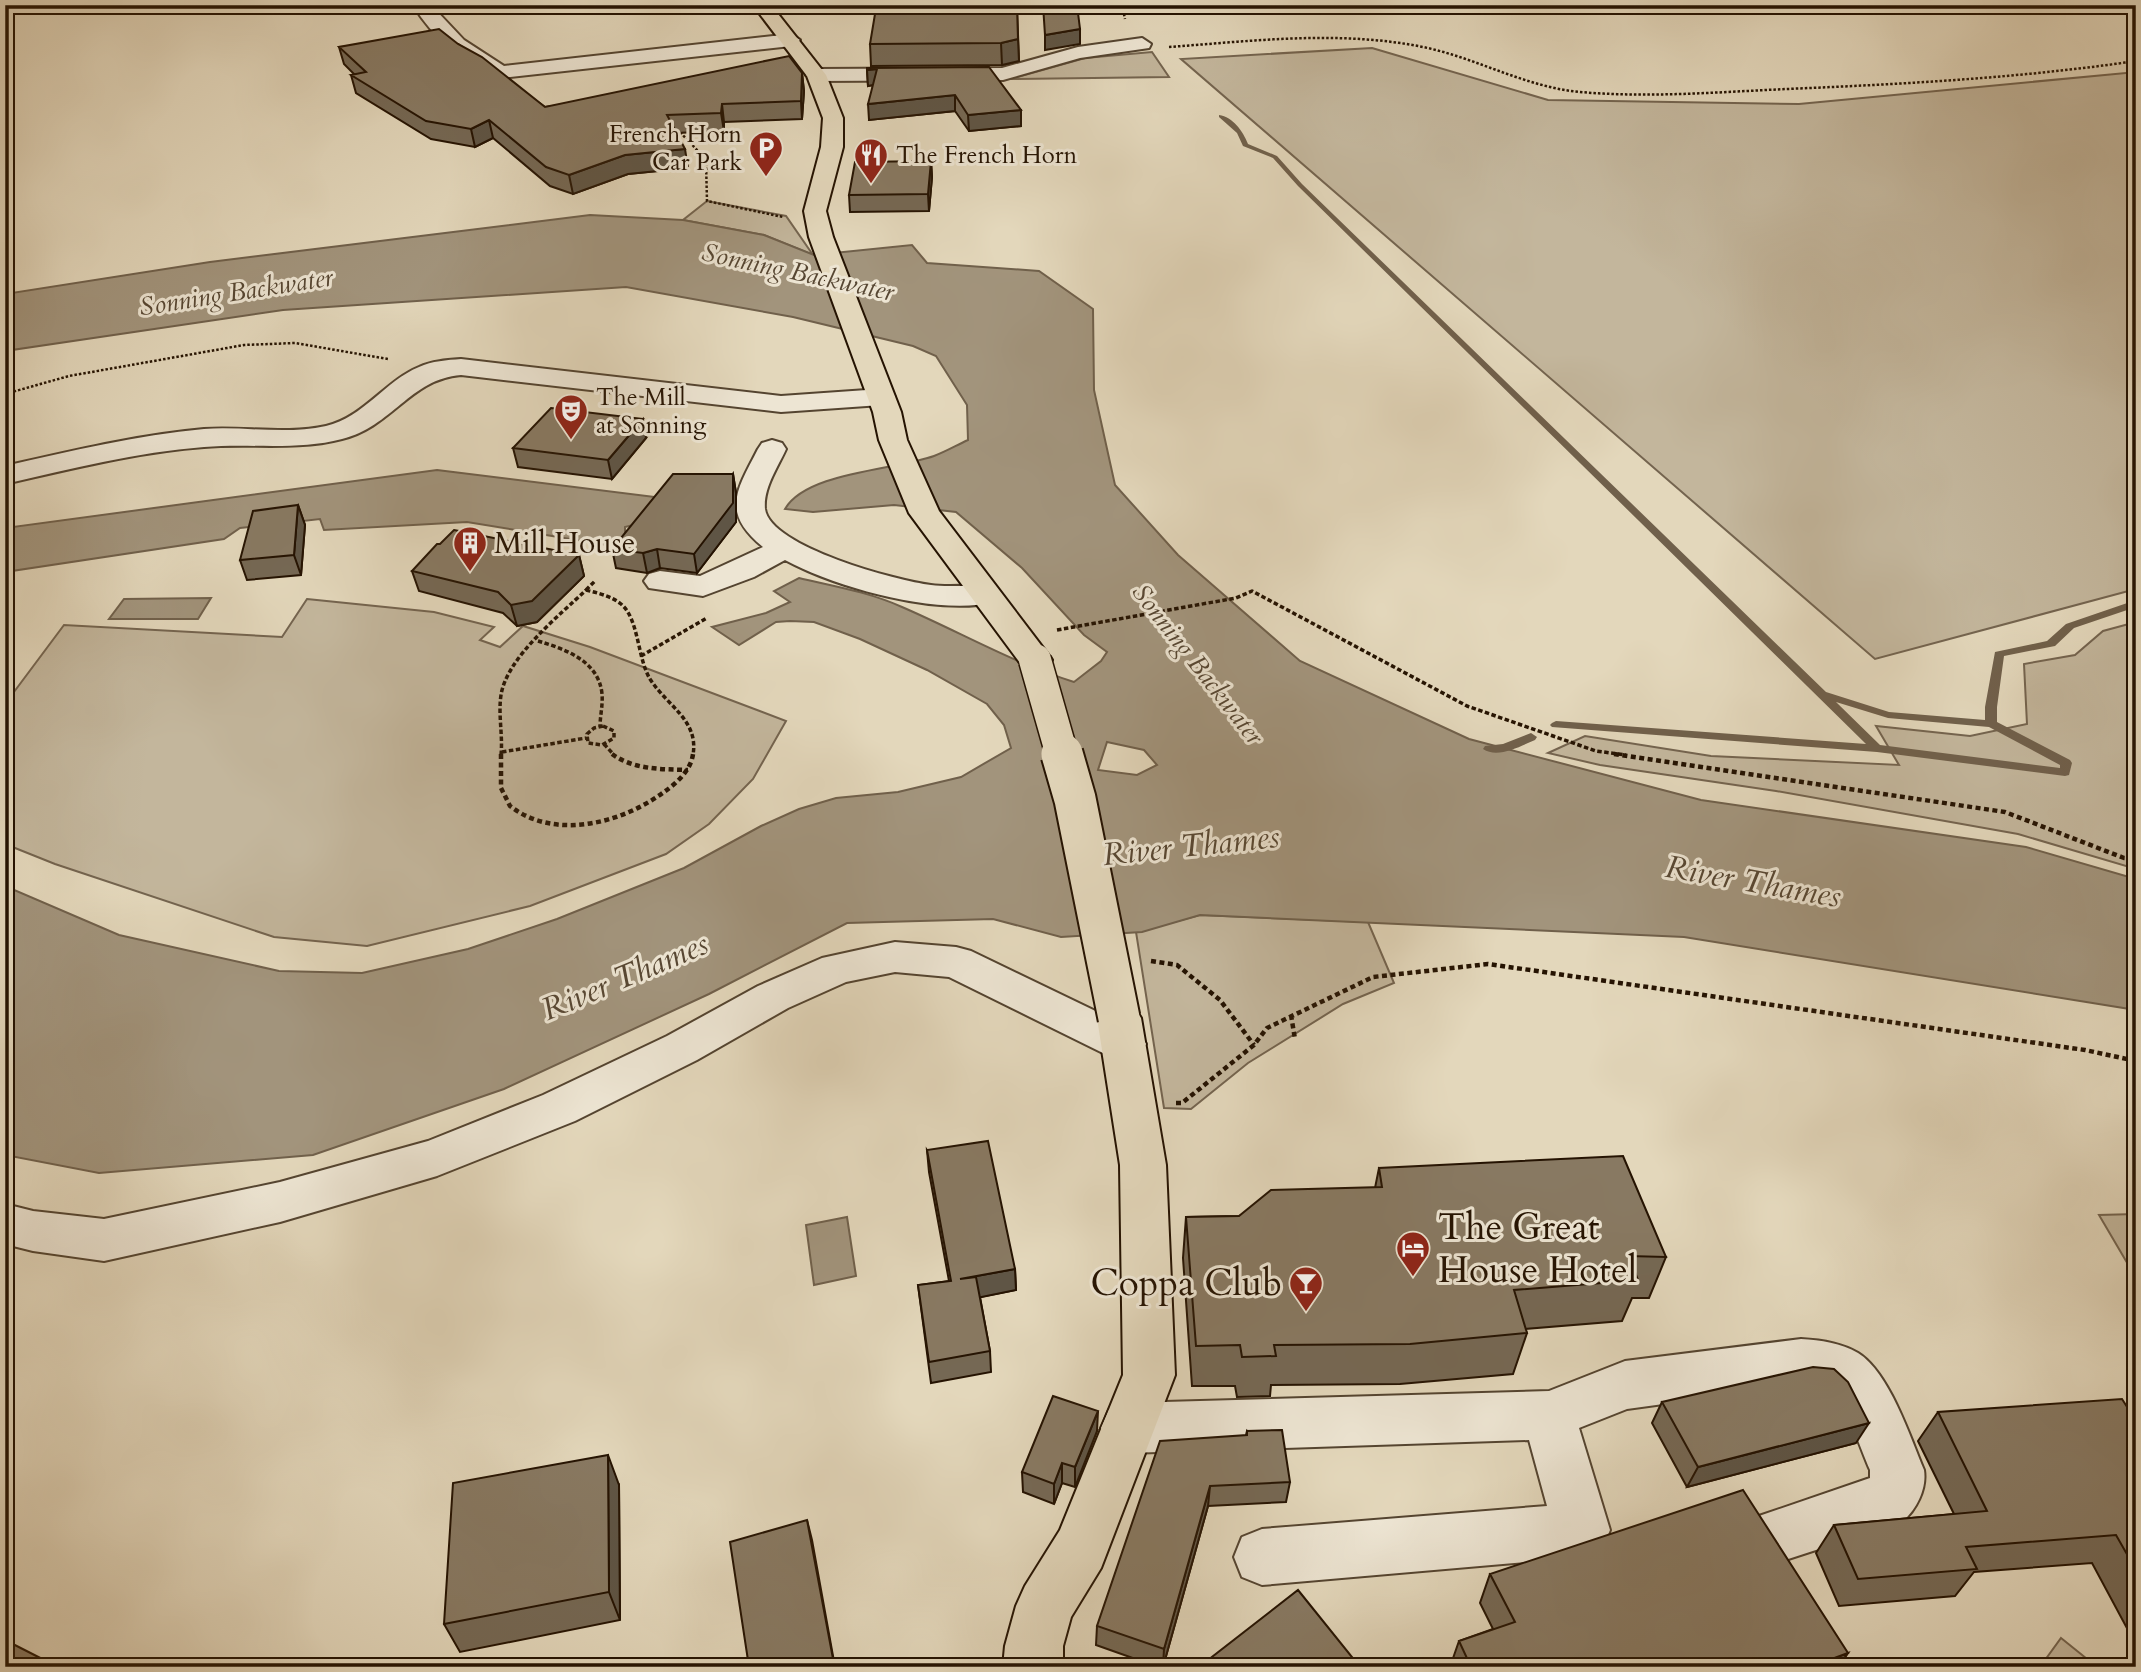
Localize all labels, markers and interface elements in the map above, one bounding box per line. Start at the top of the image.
place label: French Horn Car Park [609,118,742,179]
parking icon: French Horn Car Park [747,129,785,178]
restaurant icon: The French Horn [852,136,890,185]
place label: The French Horn [896,139,1077,172]
water label: Sonning Backwater [699,235,899,310]
water label: Sonning Backwater [137,259,337,325]
place label: The Mill at Sonning [596,381,707,442]
theatre icon: The Mill at Sonning [552,392,590,441]
place label: Mill House [494,523,635,564]
building icon: Mill House [451,524,489,573]
water label: Sonning Backwater [1124,576,1273,753]
water label: River Thames [1100,815,1282,877]
water label: River Thames [1662,845,1844,919]
water label: River Thames [535,922,715,1032]
place label: The Great House Hotel [1438,1202,1637,1295]
hotel icon: The Great House Hotel [1394,1229,1432,1278]
place label: Coppa Club [1091,1258,1282,1308]
bar icon: Coppa Club [1287,1264,1325,1313]

